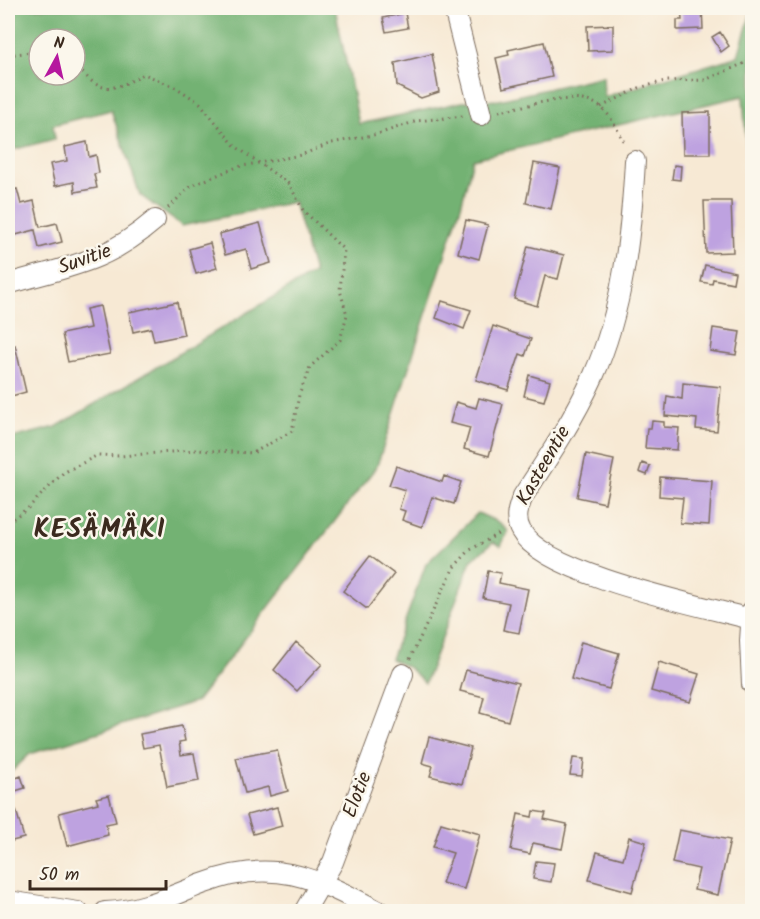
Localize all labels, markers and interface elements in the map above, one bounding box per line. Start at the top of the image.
north arrow [27,27,87,87]
text: N [52,31,66,57]
street label: Suvitie [54,236,116,284]
street label: Kasteentie [508,420,580,512]
district label: KESÄMÄKI [34,509,166,551]
street label: Elotie [335,767,381,823]
scale bar [30,853,166,891]
text: 50 m [39,861,79,890]

